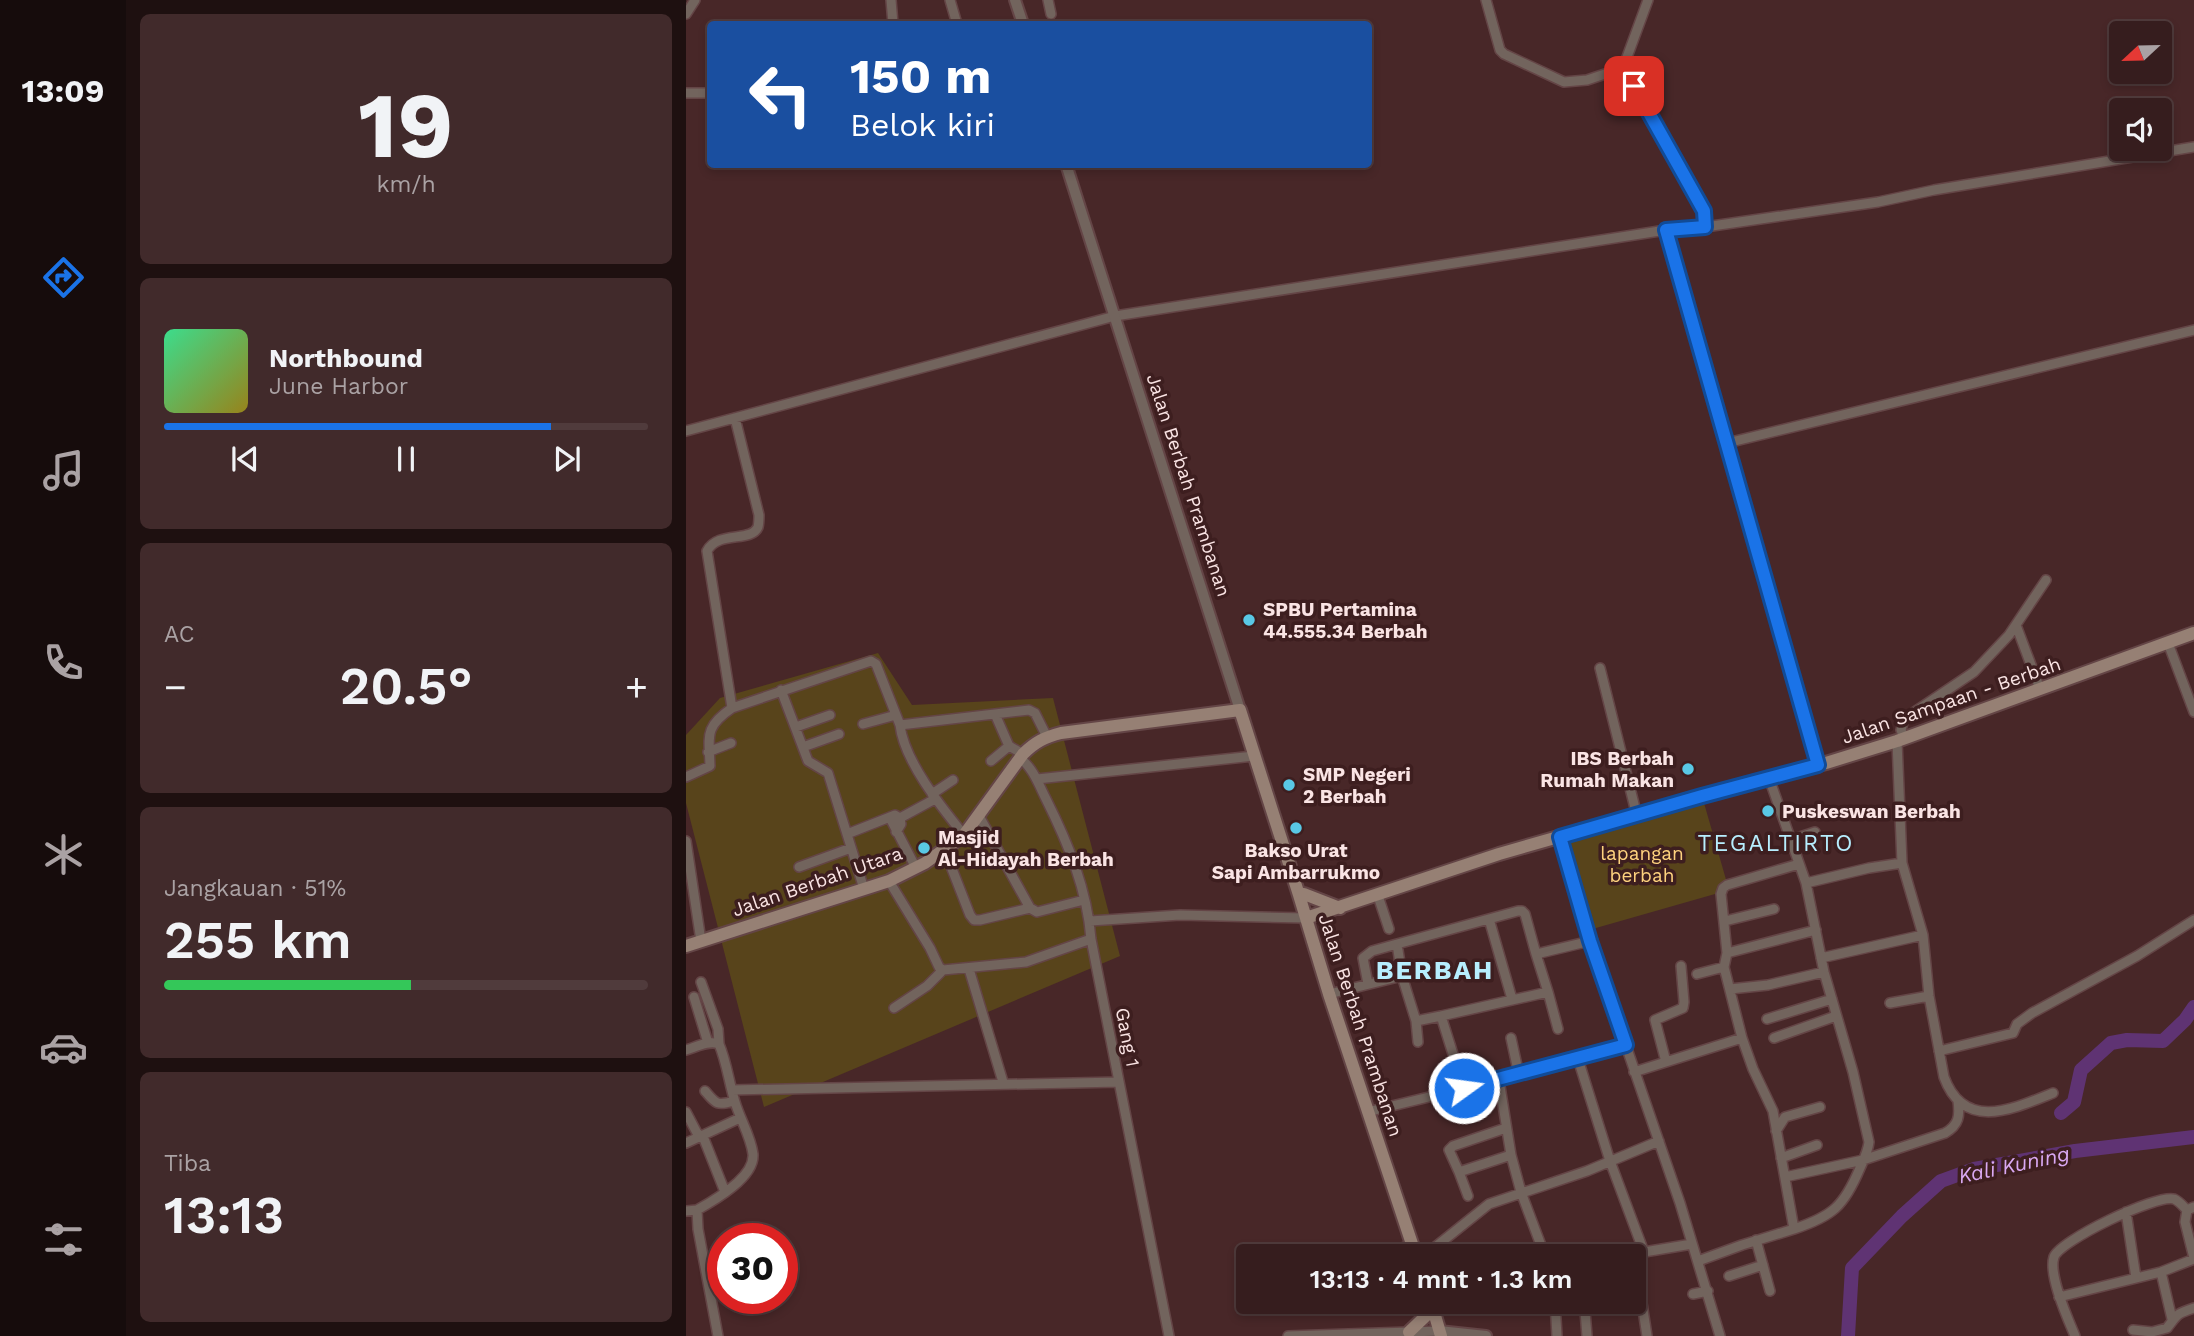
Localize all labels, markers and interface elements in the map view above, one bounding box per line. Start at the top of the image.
north arrow [2109,21,2172,84]
map controls [2109,21,2172,161]
text: 150 m [850,47,991,105]
icon: left [735,49,826,140]
pin [1604,56,1664,116]
icon: arrive [1615,67,1653,105]
text: 13:09 [22,72,104,110]
text: 19 [358,72,454,179]
button: sound [2109,98,2172,161]
text: Belok kiri [850,106,995,144]
text: km/h [376,171,436,198]
icon: directions [39,253,88,302]
text: Northbound [269,343,423,373]
street label: Jalan Berbah Prambanan [1142,371,1235,599]
text: June Harbor [269,373,408,400]
icon: previous [226,440,264,478]
icon: pause [387,440,425,478]
icon: next [548,440,586,478]
icon: music [39,446,88,495]
place label: SPBU Pertamina 44.555.34 Berbah [1263,598,1427,643]
marker: SPBU Pertamina 44.555.34 Berbah [1241,612,1257,628]
text: AC [164,621,194,648]
icon: phone [39,638,88,687]
street label: Jalan Sampaan - Berbah [1839,652,2064,749]
text: 20.5° [340,656,472,717]
text: − [164,665,187,709]
text: + [625,665,648,709]
place label: IBS Berbah Rumah Makan [1540,747,1674,792]
marker: IBS Berbah Rumah Makan [1680,761,1696,777]
place label: SMP Negeri 2 Berbah [1303,763,1411,808]
marker: SMP Negeri 2 Berbah [1281,777,1297,793]
place label: Puskeswan Berbah [1782,800,1961,823]
marker: Puskeswan Berbah [1760,803,1776,819]
marker: Bakso Urat Sapi Ambarrukmo [1288,820,1304,836]
place label: Masjid Al-Hidayah Berbah [938,826,1114,871]
icon: climate [39,830,88,879]
district label: TEGALTIRTO [1698,830,1854,857]
place label: Bakso Urat Sapi Ambarrukmo [1212,839,1380,884]
marker: Masjid Al-Hidayah Berbah [916,840,932,856]
street label: Jalan Berbah Utara [729,841,905,921]
park label: lapangan berbah [1600,842,1684,887]
text: Jangkauan · 51% [164,875,346,902]
text: 255 km [164,910,352,971]
street label: Jalan Berbah Prambanan [1314,911,1407,1139]
district label: BERBAH [1376,955,1494,985]
street label: Gang 1 [1111,1006,1145,1069]
icon: car [39,1023,88,1072]
position arrow [1427,1051,1501,1125]
water label: Kali Kuning [1956,1140,2072,1189]
text: Tiba [164,1150,211,1177]
text: 13:13 [164,1185,284,1246]
icon: filters [39,1215,88,1264]
speed limit sign: 30 [707,1223,798,1314]
text: 13:13 · 4 mnt · 1.3 km [1310,1264,1572,1294]

